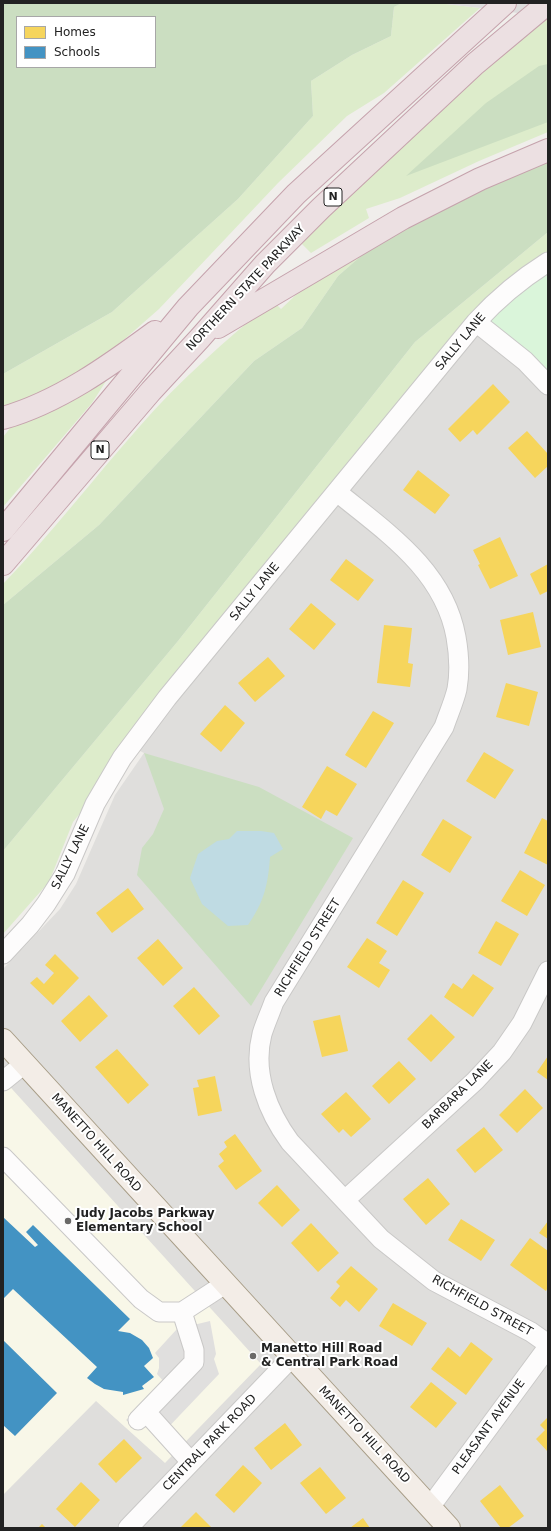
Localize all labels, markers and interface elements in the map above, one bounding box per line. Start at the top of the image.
legend [16,16,156,68]
text: Homes [54,25,96,39]
text: Schools [54,45,100,59]
road number: N [324,188,342,206]
street label: NORTHERN STATE PARKWAY [184,222,308,354]
street label: SALLY LANE [433,310,489,374]
road number: N [91,441,109,459]
street label: SALLY LANE [227,560,283,624]
street label: SALLY LANE [49,822,93,892]
street label: RICHFIELD STREET [272,896,344,1000]
street label: BARBARA LANE [420,1058,496,1132]
street label: MANETTO HILL ROAD [48,1091,144,1195]
place label: Judy Jacobs Parkway Elementary School [76,1207,215,1235]
marker: Judy Jacobs Parkway Elementary School [63,1216,73,1226]
street label: RICHFIELD STREET [429,1272,535,1340]
place label: Manetto Hill Road & Central Park Road [261,1342,398,1370]
marker: Manetto Hill Road & Central Park Road [248,1351,258,1361]
street label: PLEASANT AVENUE [450,1376,528,1478]
street label: MANETTO HILL ROAD [315,1383,413,1487]
street label: CENTRAL PARK ROAD [160,1392,260,1494]

